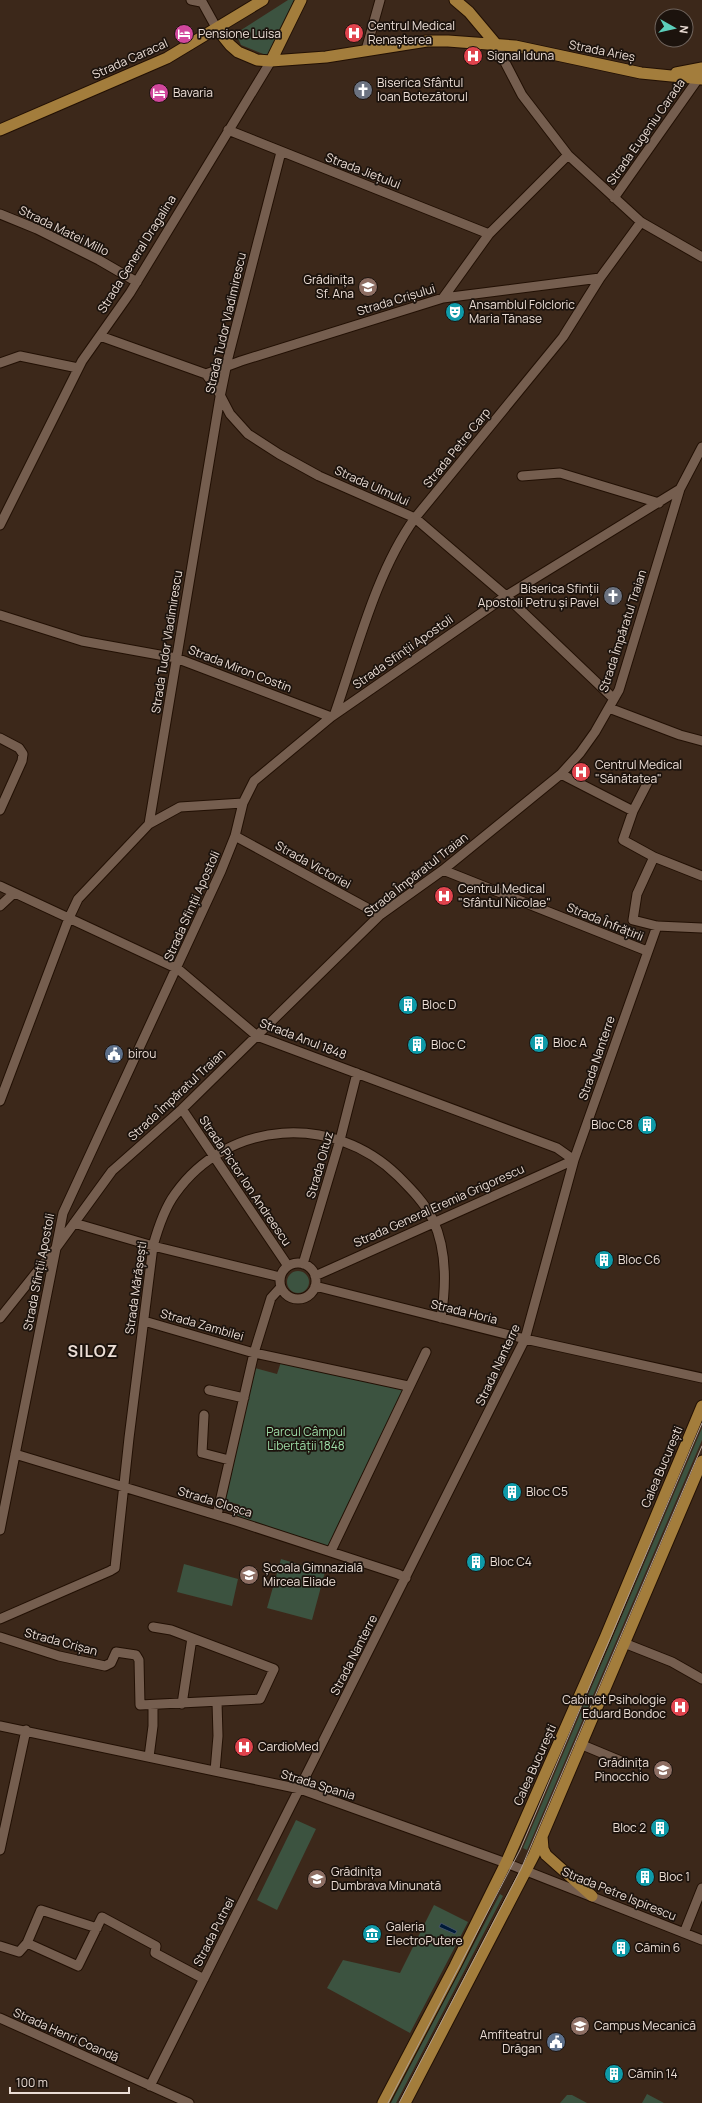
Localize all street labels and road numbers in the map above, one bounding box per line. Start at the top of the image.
street label: Strada Caracal [89,34,170,83]
street label: Strada Arieș [567,36,637,65]
street label: Strada Eugeniu Carada [602,75,689,188]
street label: Strada Jiețului [323,148,403,193]
street label: Strada General Dragalina [93,191,180,316]
street label: Strada Matei Millo [16,201,112,260]
street label: Strada Tudor Vladimirescu [201,251,250,395]
street label: Strada Crișului [355,280,437,319]
street label: Strada Petre Carp [419,404,494,491]
street label: Strada Ulmului [332,461,412,510]
street label: Strada Împăratul Traian [595,567,650,694]
street label: Strada Tudor Vladimirescu [147,569,186,715]
street label: Strada Sfinții Apostoli [349,610,456,693]
street label: Strada Miron Costin [186,641,294,696]
street label: Strada Împăratul Traian [360,829,471,921]
street label: Strada Victoriei [272,837,354,892]
street label: Strada Sfinții Apostoli [160,848,224,964]
street label: Strada Înfrățirii [564,898,646,945]
street label: Strada Nanterre [574,1013,619,1102]
street label: Strada Anul 1848 [257,1014,349,1063]
street label: Strada Împăratul Traian [124,1045,229,1144]
street label: Strada Pictor Ion Andreescu [195,1112,295,1249]
street label: Strada Oituz [302,1129,337,1200]
street label: Strada General Eremia Grigorescu [351,1160,527,1251]
street label: Strada Sfinții Apostoli [19,1212,58,1332]
street label: Strada Mărășești [121,1240,150,1336]
street label: Strada Horia [429,1295,499,1328]
street label: Strada Zambilei [159,1305,246,1345]
street label: Strada Nanterre [471,1321,524,1408]
street label: Calea București [637,1423,686,1510]
street label: Strada Cloșca [176,1482,255,1521]
street label: Strada Nanterre [326,1612,381,1698]
street label: Strada Crișan [23,1624,100,1659]
street label: Calea București [509,1721,560,1808]
street label: Strada Spania [279,1765,357,1804]
street label: Strada Petre Ispirescu [559,1863,679,1924]
street label: Strada Putnei [189,1894,238,1969]
street label: Strada Henri Coandă [11,2004,122,2066]

